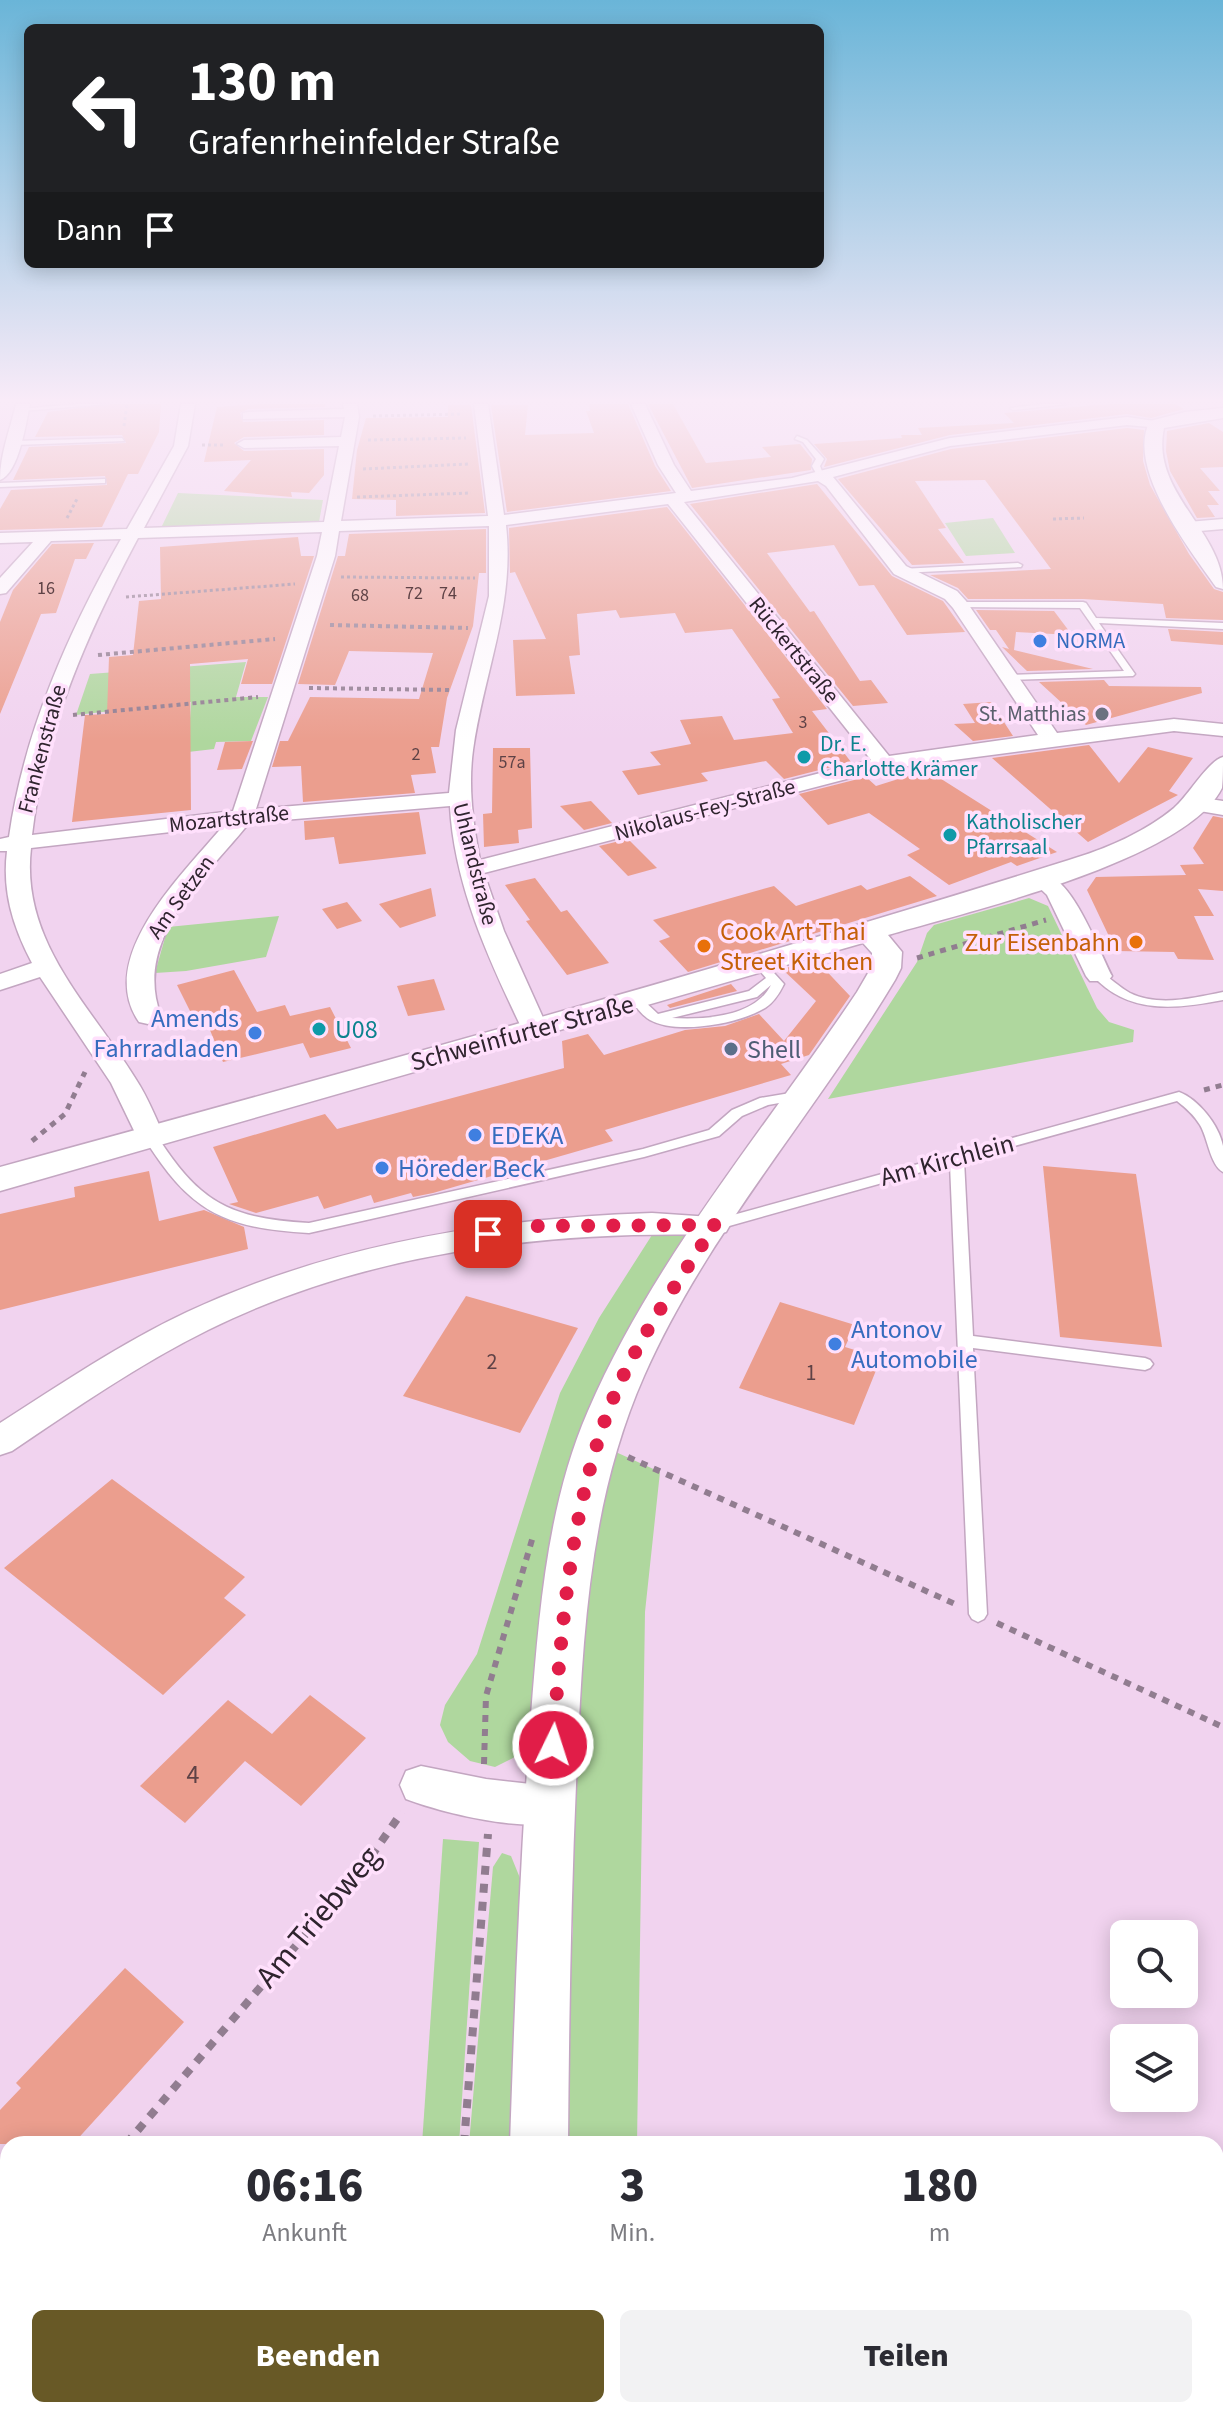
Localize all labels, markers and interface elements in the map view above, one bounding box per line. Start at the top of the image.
text: 130 m [188,43,336,122]
icon: left [56,56,160,160]
text: Grafenrheinfelder Straße [188,117,560,168]
icon: arrive [138,208,182,252]
text: Dann [56,209,122,252]
house number: 16 [37,576,55,601]
house number: 72 [405,581,423,606]
house number: 74 [439,581,457,606]
house number: 68 [351,583,369,608]
street label: Rückertstraße [741,590,847,710]
place label: NORMA [1056,625,1125,657]
marker: NORMA [1031,632,1049,650]
street label: Frankenstraße [9,681,75,817]
place label: St. Matthias [978,698,1086,730]
marker: St. Matthias [1093,705,1111,723]
house number: 3 [799,710,808,735]
place label: Dr. E. Charlotte Krämer [820,728,978,785]
house number: 2 [412,742,421,767]
marker: Dr. E. Charlotte Krämer [795,748,813,766]
house number: 57a [499,750,525,775]
street label: Nikolaus-Fey-Straße [611,770,799,849]
street label: Mozartstraße [167,797,291,841]
street label: Uhlandstraße [444,799,506,929]
place label: Katholischer Pfarrsaal [966,806,1082,863]
marker: Katholischer Pfarrsaal [941,826,959,844]
street label: Am Setzen [140,849,222,945]
place label: Cook Art Thai Street Kitchen [720,913,873,980]
place label: Zur Eisenbahn [965,924,1120,961]
marker: Zur Eisenbahn [1127,933,1145,951]
marker: Cook Art Thai Street Kitchen [695,937,713,955]
street label: Schweinfurter Straße [406,985,638,1081]
place label: Amends Fahrradladen [94,1000,239,1067]
place label: U08 [335,1011,378,1048]
marker: U08 [310,1020,328,1038]
marker: Amends Fahrradladen [246,1024,264,1042]
place label: Shell [747,1031,801,1068]
marker: Shell [722,1040,740,1058]
place label: EDEKA [491,1117,564,1154]
street label: Am Kirchlein [876,1124,1018,1196]
marker: EDEKA [466,1126,484,1144]
place label: Höreder Beck [398,1150,545,1187]
marker: Höreder Beck [373,1159,391,1177]
pin [454,1200,522,1268]
icon: arrive [466,1212,510,1256]
place label: Antonov Automobile [851,1311,978,1378]
marker: Antonov Automobile [826,1335,844,1353]
house number: 2 [487,1346,497,1378]
house number: 1 [806,1357,816,1389]
position arrow [511,1703,595,1787]
house number: 4 [187,1756,200,1793]
street label: Am Triebweg [245,1836,391,1998]
map controls [1110,1920,1198,2112]
button: search [1110,1920,1198,2008]
button: layers [1110,2024,1198,2112]
text: 06:16 [246,2152,363,2220]
text: 3 [619,2152,645,2220]
text: 180 [901,2152,978,2220]
text: Ankunft [262,2214,347,2251]
text: Min. [609,2214,655,2251]
text: m [929,2214,950,2251]
button: Beenden [32,2310,604,2402]
button: Teilen [620,2310,1192,2402]

